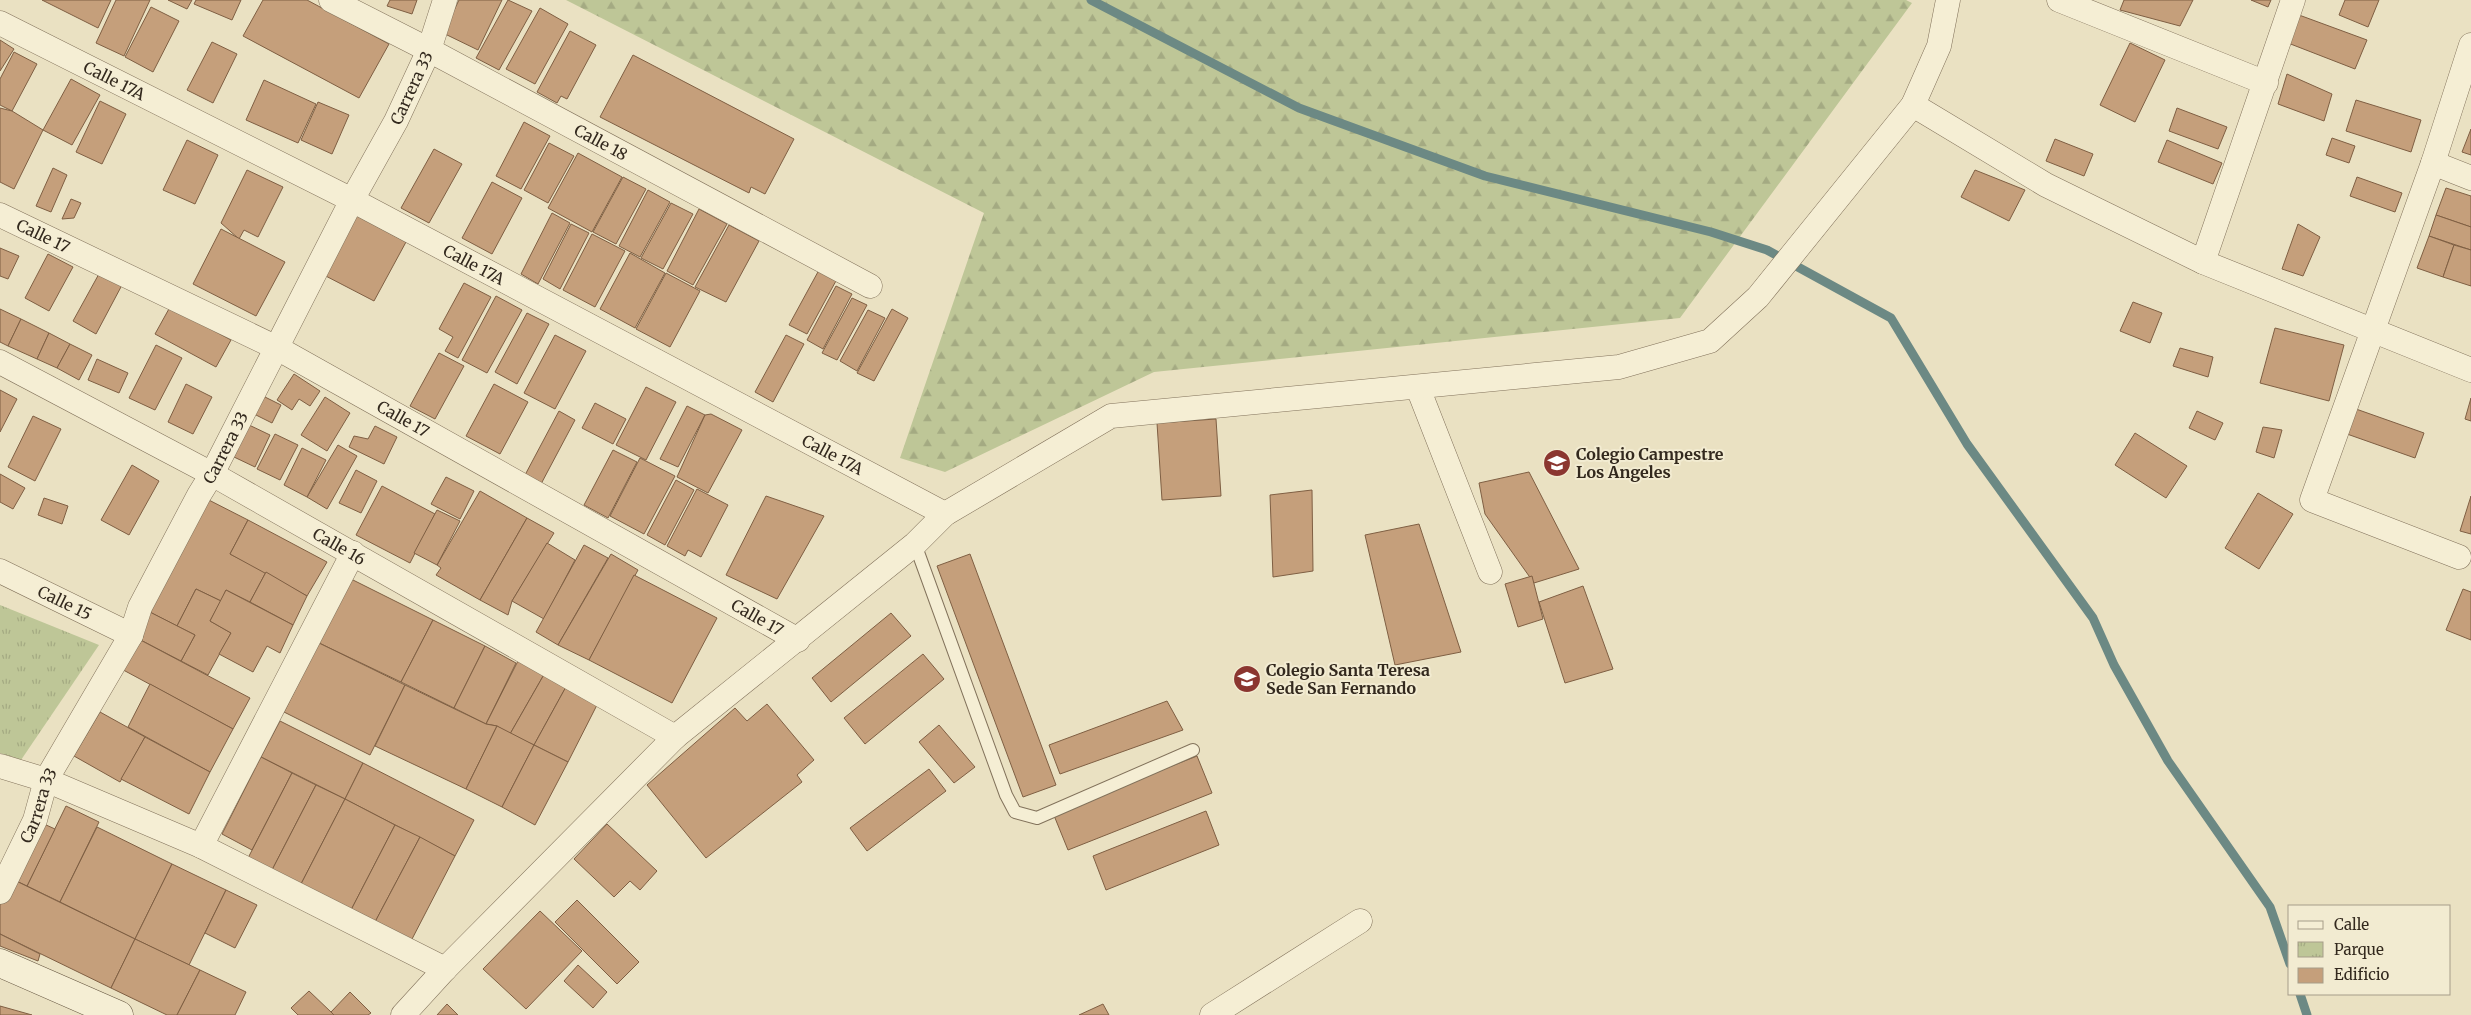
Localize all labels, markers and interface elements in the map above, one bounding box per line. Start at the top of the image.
street label: Carrera 33 [386,48,437,128]
street label: Calle 17A [80,57,149,105]
street label: Calle 18 [571,120,631,164]
street label: Calle 17 [13,214,73,257]
street label: Calle 17A [440,240,509,289]
street label: Calle 17 [374,396,433,441]
street label: Carrera 33 [198,408,252,487]
street label: Calle 17A [799,430,867,479]
place label: Colegio Campestre Los Angeles [1576,444,1724,482]
school or university icon: Colegio Campestre Los Angeles [1542,448,1572,478]
street label: Calle 16 [309,523,369,569]
street label: Calle 15 [35,581,95,624]
street label: Calle 17 [728,595,787,640]
place label: Colegio Santa Teresa Sede San Fernando [1266,660,1430,698]
school or university icon: Colegio Santa Teresa Sede San Fernando [1232,664,1262,694]
street label: Carrera 33 [15,764,61,846]
legend [2288,905,2451,995]
text: Calle [2334,915,2369,934]
text: Parque [2334,940,2384,959]
text: Edificio [2334,965,2390,984]

